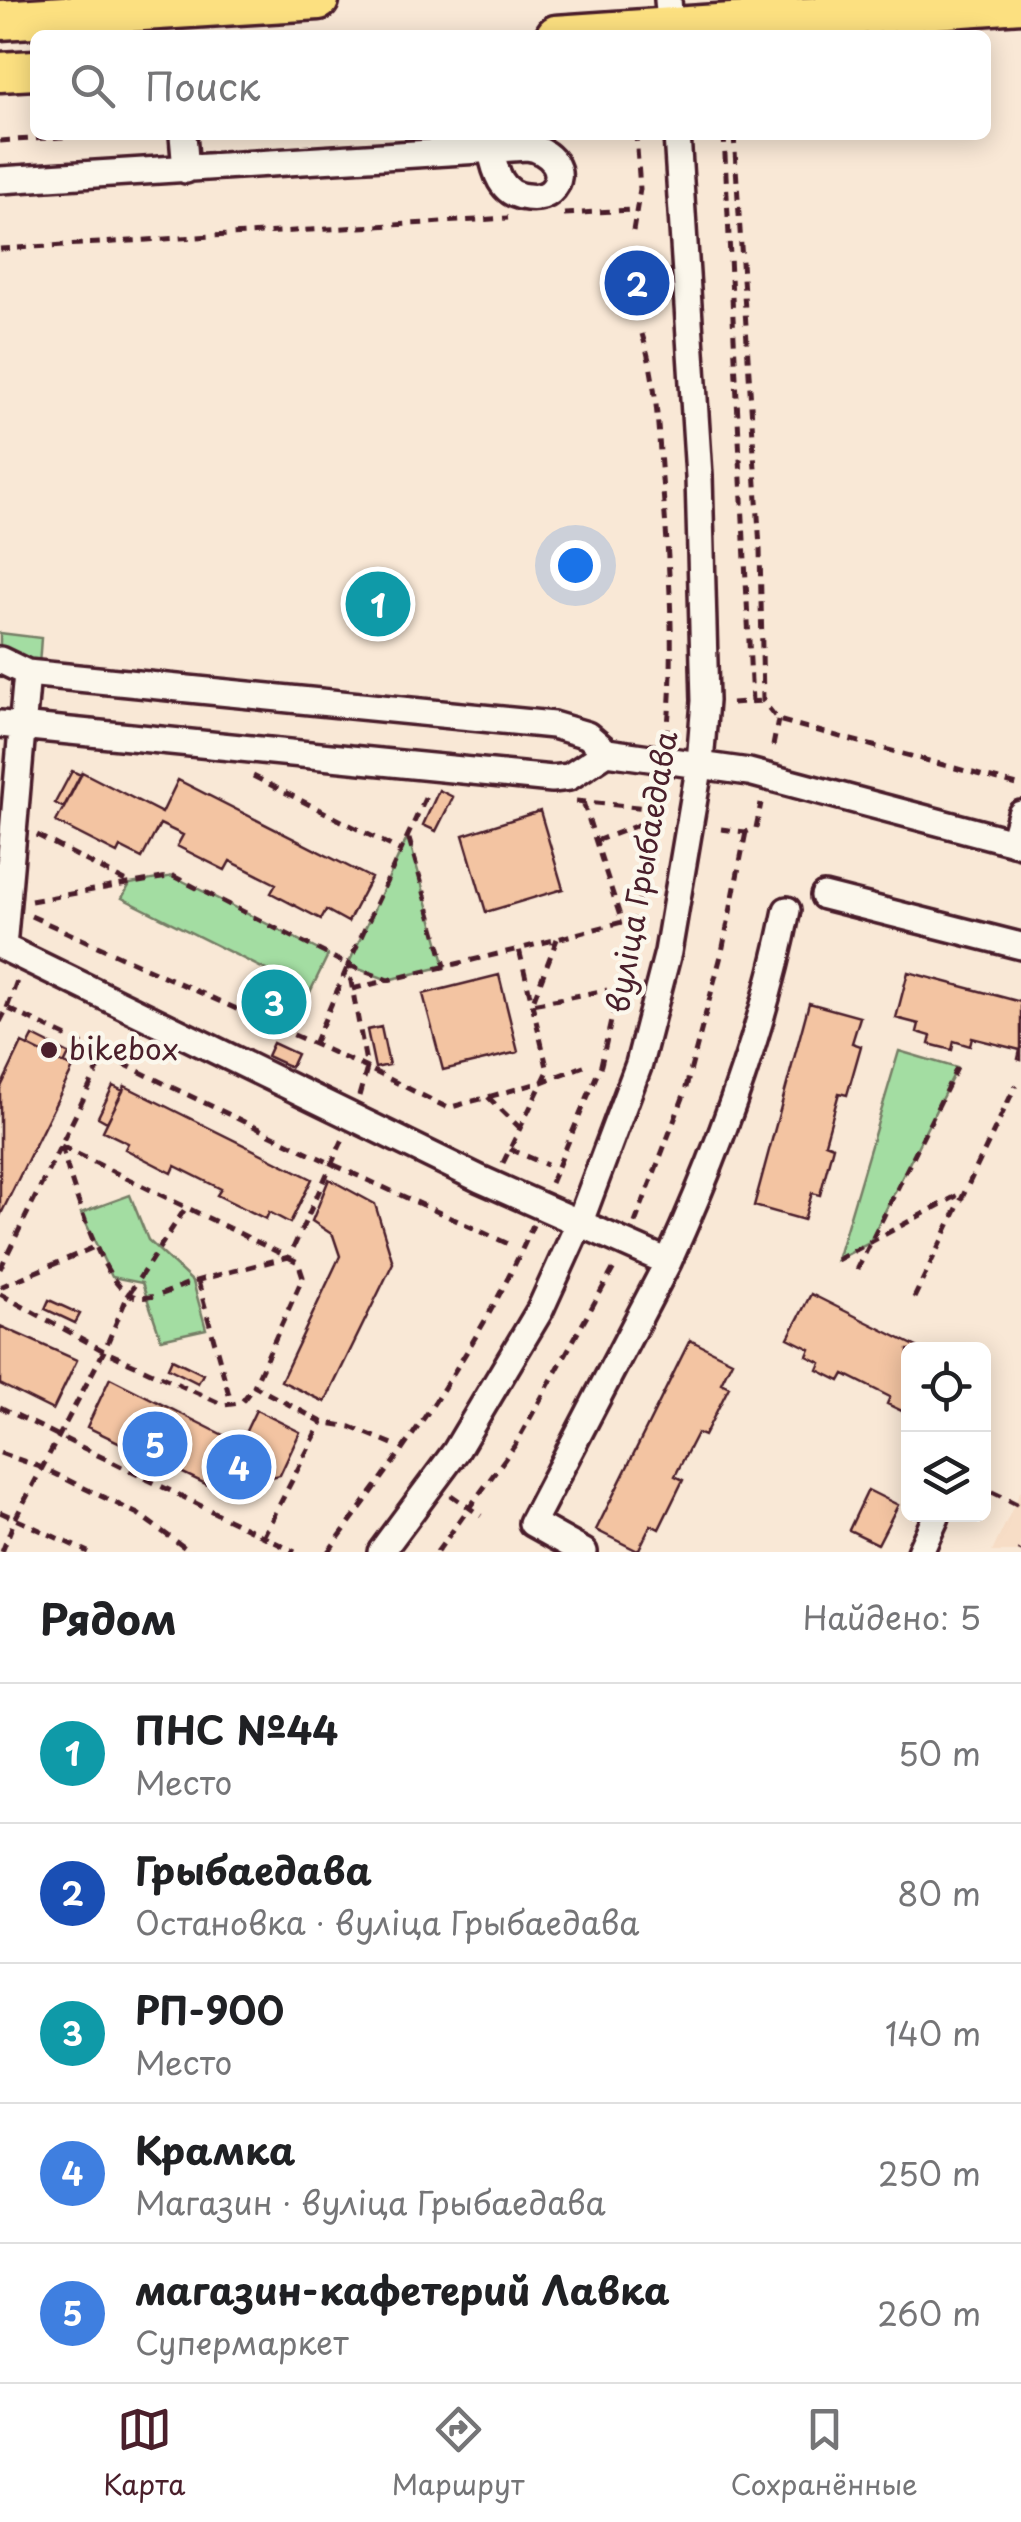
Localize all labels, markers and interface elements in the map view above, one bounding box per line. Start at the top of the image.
search box [30,30,991,140]
text: Поиск [145,57,260,114]
icon: search [65,58,120,113]
pin: 2 [604,246,670,320]
your location [550,540,601,591]
pin: 1 [346,566,410,642]
street label: вуліца Грыбаедава [594,727,687,1016]
pin: 3 [242,964,306,1040]
place label: bikebox [69,1025,179,1070]
marker: bikebox [38,1039,60,1061]
map controls [901,1342,991,1522]
button: locate [901,1342,991,1432]
pin: 5 [122,1406,188,1482]
pin: 4 [206,1430,272,1504]
button: layers [901,1432,991,1522]
text: Рядом [40,1586,177,1649]
text: Найдено: 5 [803,1593,981,1641]
text: ПНС №44 [135,1701,338,1758]
text: 1 [65,1729,80,1777]
text: 50 m [898,1729,981,1777]
text: Место [135,1758,232,1806]
text: Грыбаедава [135,1841,372,1898]
text: 2 [61,1869,84,1917]
text: 80 m [897,1869,981,1917]
text: Остановка · вуліца Грыбаедава [135,1898,639,1946]
text: РП-900 [135,1981,284,2038]
text: 3 [62,2009,83,2057]
text: 140 m [885,2009,981,2057]
text: Место [135,2038,232,2086]
text: Крамка [135,2121,295,2178]
text: 4 [62,2149,83,2197]
text: 250 m [878,2149,981,2197]
text: Магазин · вуліца Грыбаедава [135,2178,606,2226]
text: магазин-кафетерий Лавка [135,2261,670,2318]
text: 5 [62,2289,83,2337]
text: 260 m [877,2289,981,2337]
text: Супермаркет [135,2318,349,2366]
tab: Карта [103,2402,185,2505]
tab: Маршрут [392,2402,524,2505]
tab: Сохранённые [731,2402,918,2505]

